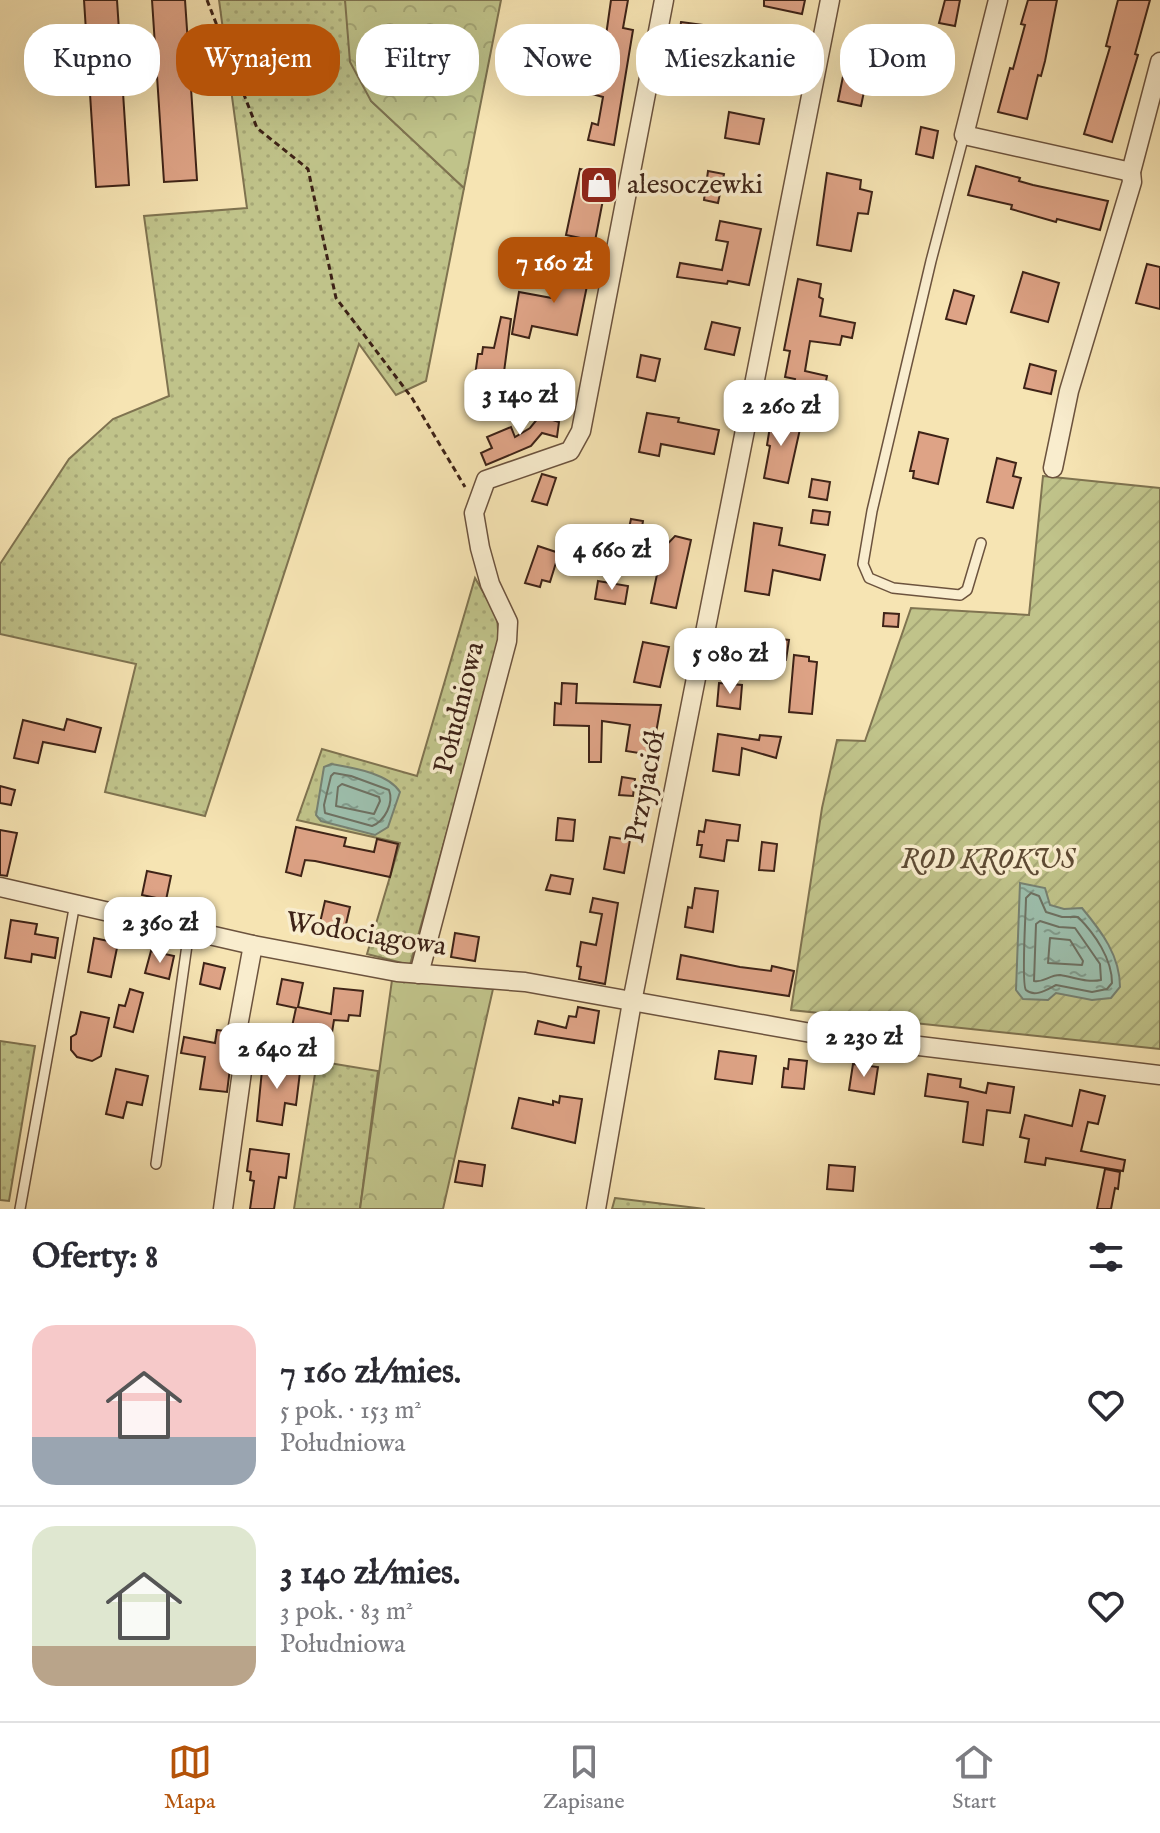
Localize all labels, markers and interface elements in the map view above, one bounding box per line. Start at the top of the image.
chip: Kupno [24,24,160,96]
chip: Wynajem [176,24,340,96]
chip: Filtry [356,24,479,96]
chip: Nowe [495,24,620,96]
chip: Mieszkanie [636,24,824,96]
chip: Dom [840,24,955,96]
shop icon: alesoczewki [578,164,620,206]
place label: alesoczewki [627,168,763,203]
pin: 7 160 zł [471,237,637,305]
text: 7 160 zł [516,246,592,279]
pin: 3 140 zł [437,369,603,437]
text: 3 140 zł [482,378,558,411]
pin: 2 260 zł [698,380,864,448]
text: 2 260 zł [742,389,820,422]
pin: 4 660 zł [529,524,695,592]
text: 4 660 zł [573,533,651,566]
pin: 5 080 zł [647,628,813,696]
street label: Południowa [427,637,494,778]
text: 5 080 zł [692,637,768,670]
street label: Przyjaciół [618,727,674,846]
park label: ROD KROKUS [901,843,1077,878]
pin: 2 360 zł [77,897,243,965]
street label: Wodociągowa [283,905,450,965]
text: 2 360 zł [122,906,198,939]
pin: 2 230 zł [781,1011,947,1079]
text: 2 230 zł [825,1020,903,1053]
pin: 2 640 zł [194,1023,360,1091]
text: 2 640 zł [237,1032,317,1065]
icon: filters [1084,1235,1128,1279]
text: Oferty: 8 [32,1236,158,1279]
text: 7 160 zł/mies. [280,1351,461,1394]
icon: home [96,1357,192,1453]
icon: heart [1084,1383,1128,1427]
text: 5 pok. · 153 m² [280,1394,422,1427]
text: Południowa [280,1427,405,1460]
text: 3 140 zł/mies. [280,1552,460,1595]
icon: home [96,1558,192,1654]
icon: heart [1084,1584,1128,1628]
text: 3 pok. · 83 m² [280,1595,413,1628]
text: Południowa [280,1628,405,1661]
tab: Mapa [164,1740,215,1816]
tab: Zapisane [543,1740,625,1816]
tab: Start [952,1740,996,1816]

